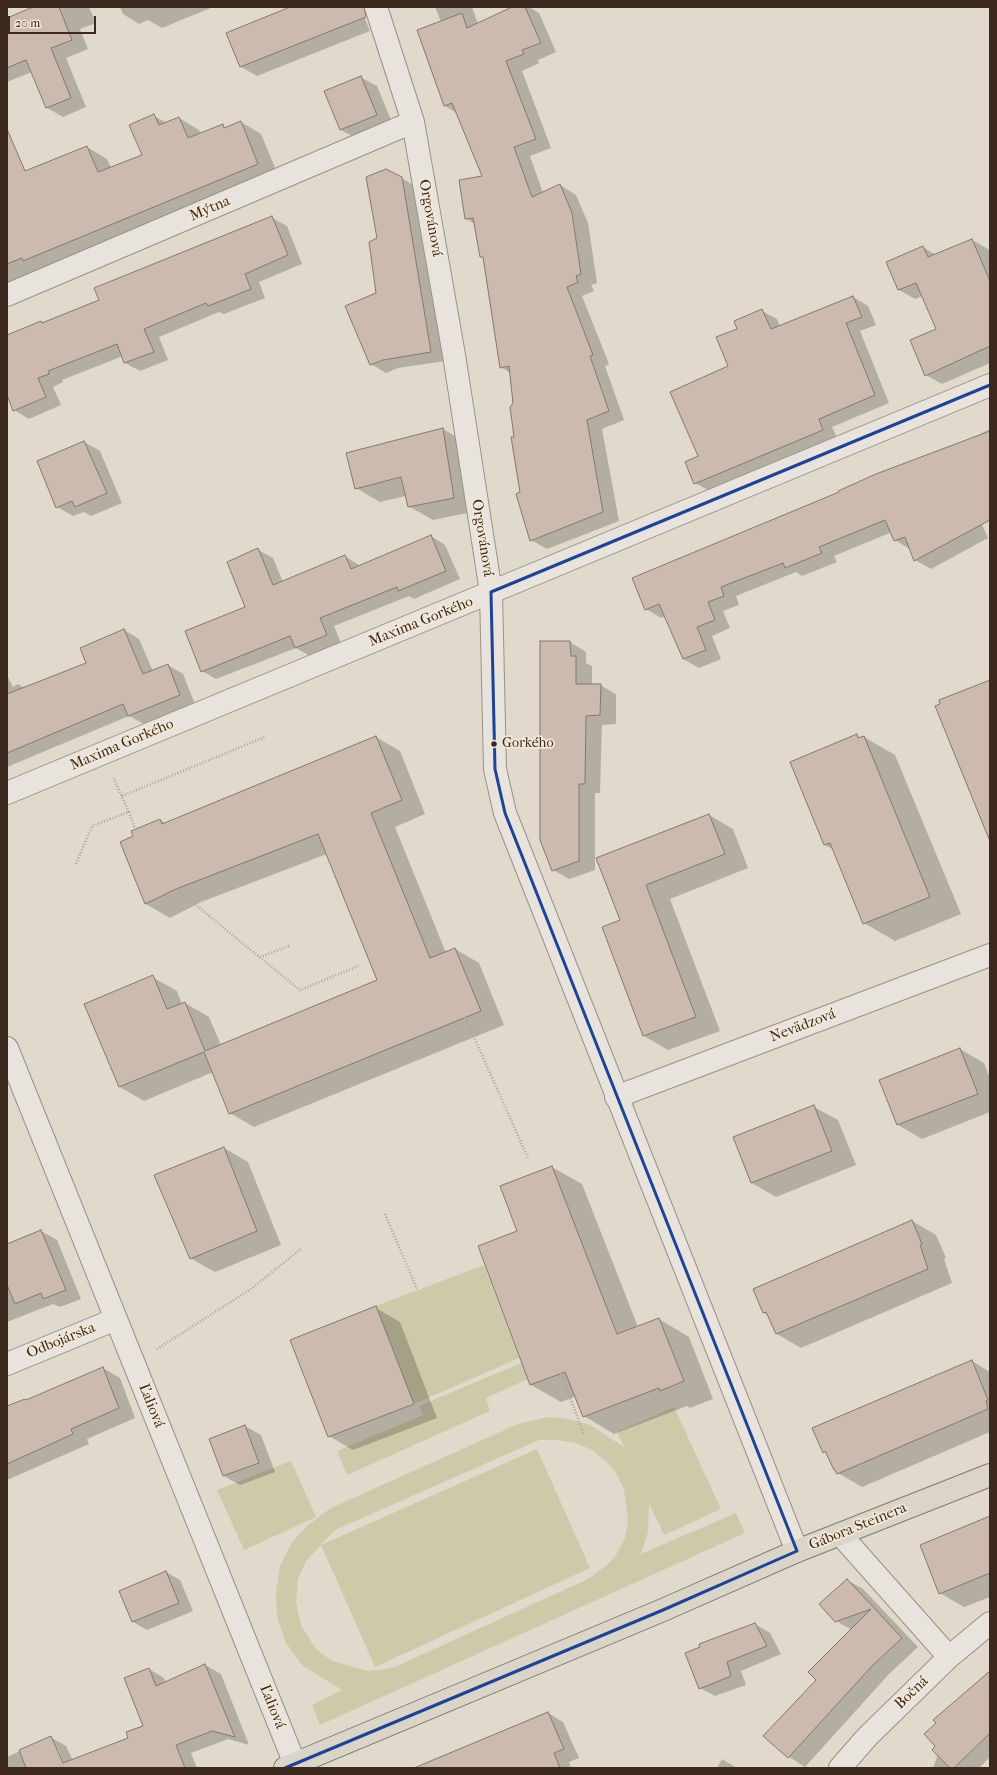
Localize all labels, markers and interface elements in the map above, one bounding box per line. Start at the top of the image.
scale bar [10,8,98,34]
text: 20 m [15,16,40,30]
street label: Orgovánová [414,178,446,258]
street label: Mýtna [187,192,233,226]
street label: Orgovánová [467,498,497,578]
street label: Maxima Gorkého [366,593,476,651]
street label: Maxima Gorkého [68,715,176,775]
place label: Gorkého [502,736,554,752]
marker: Gorkého [489,739,499,749]
street label: Nevädzová [768,1005,838,1047]
street label: Odbojárska [24,1319,98,1363]
street label: Ľaliová [134,1381,168,1431]
street label: Gábora Steinera [807,1499,909,1555]
street label: Bočná [891,1673,933,1713]
street label: Ľaliová [255,1682,289,1732]

